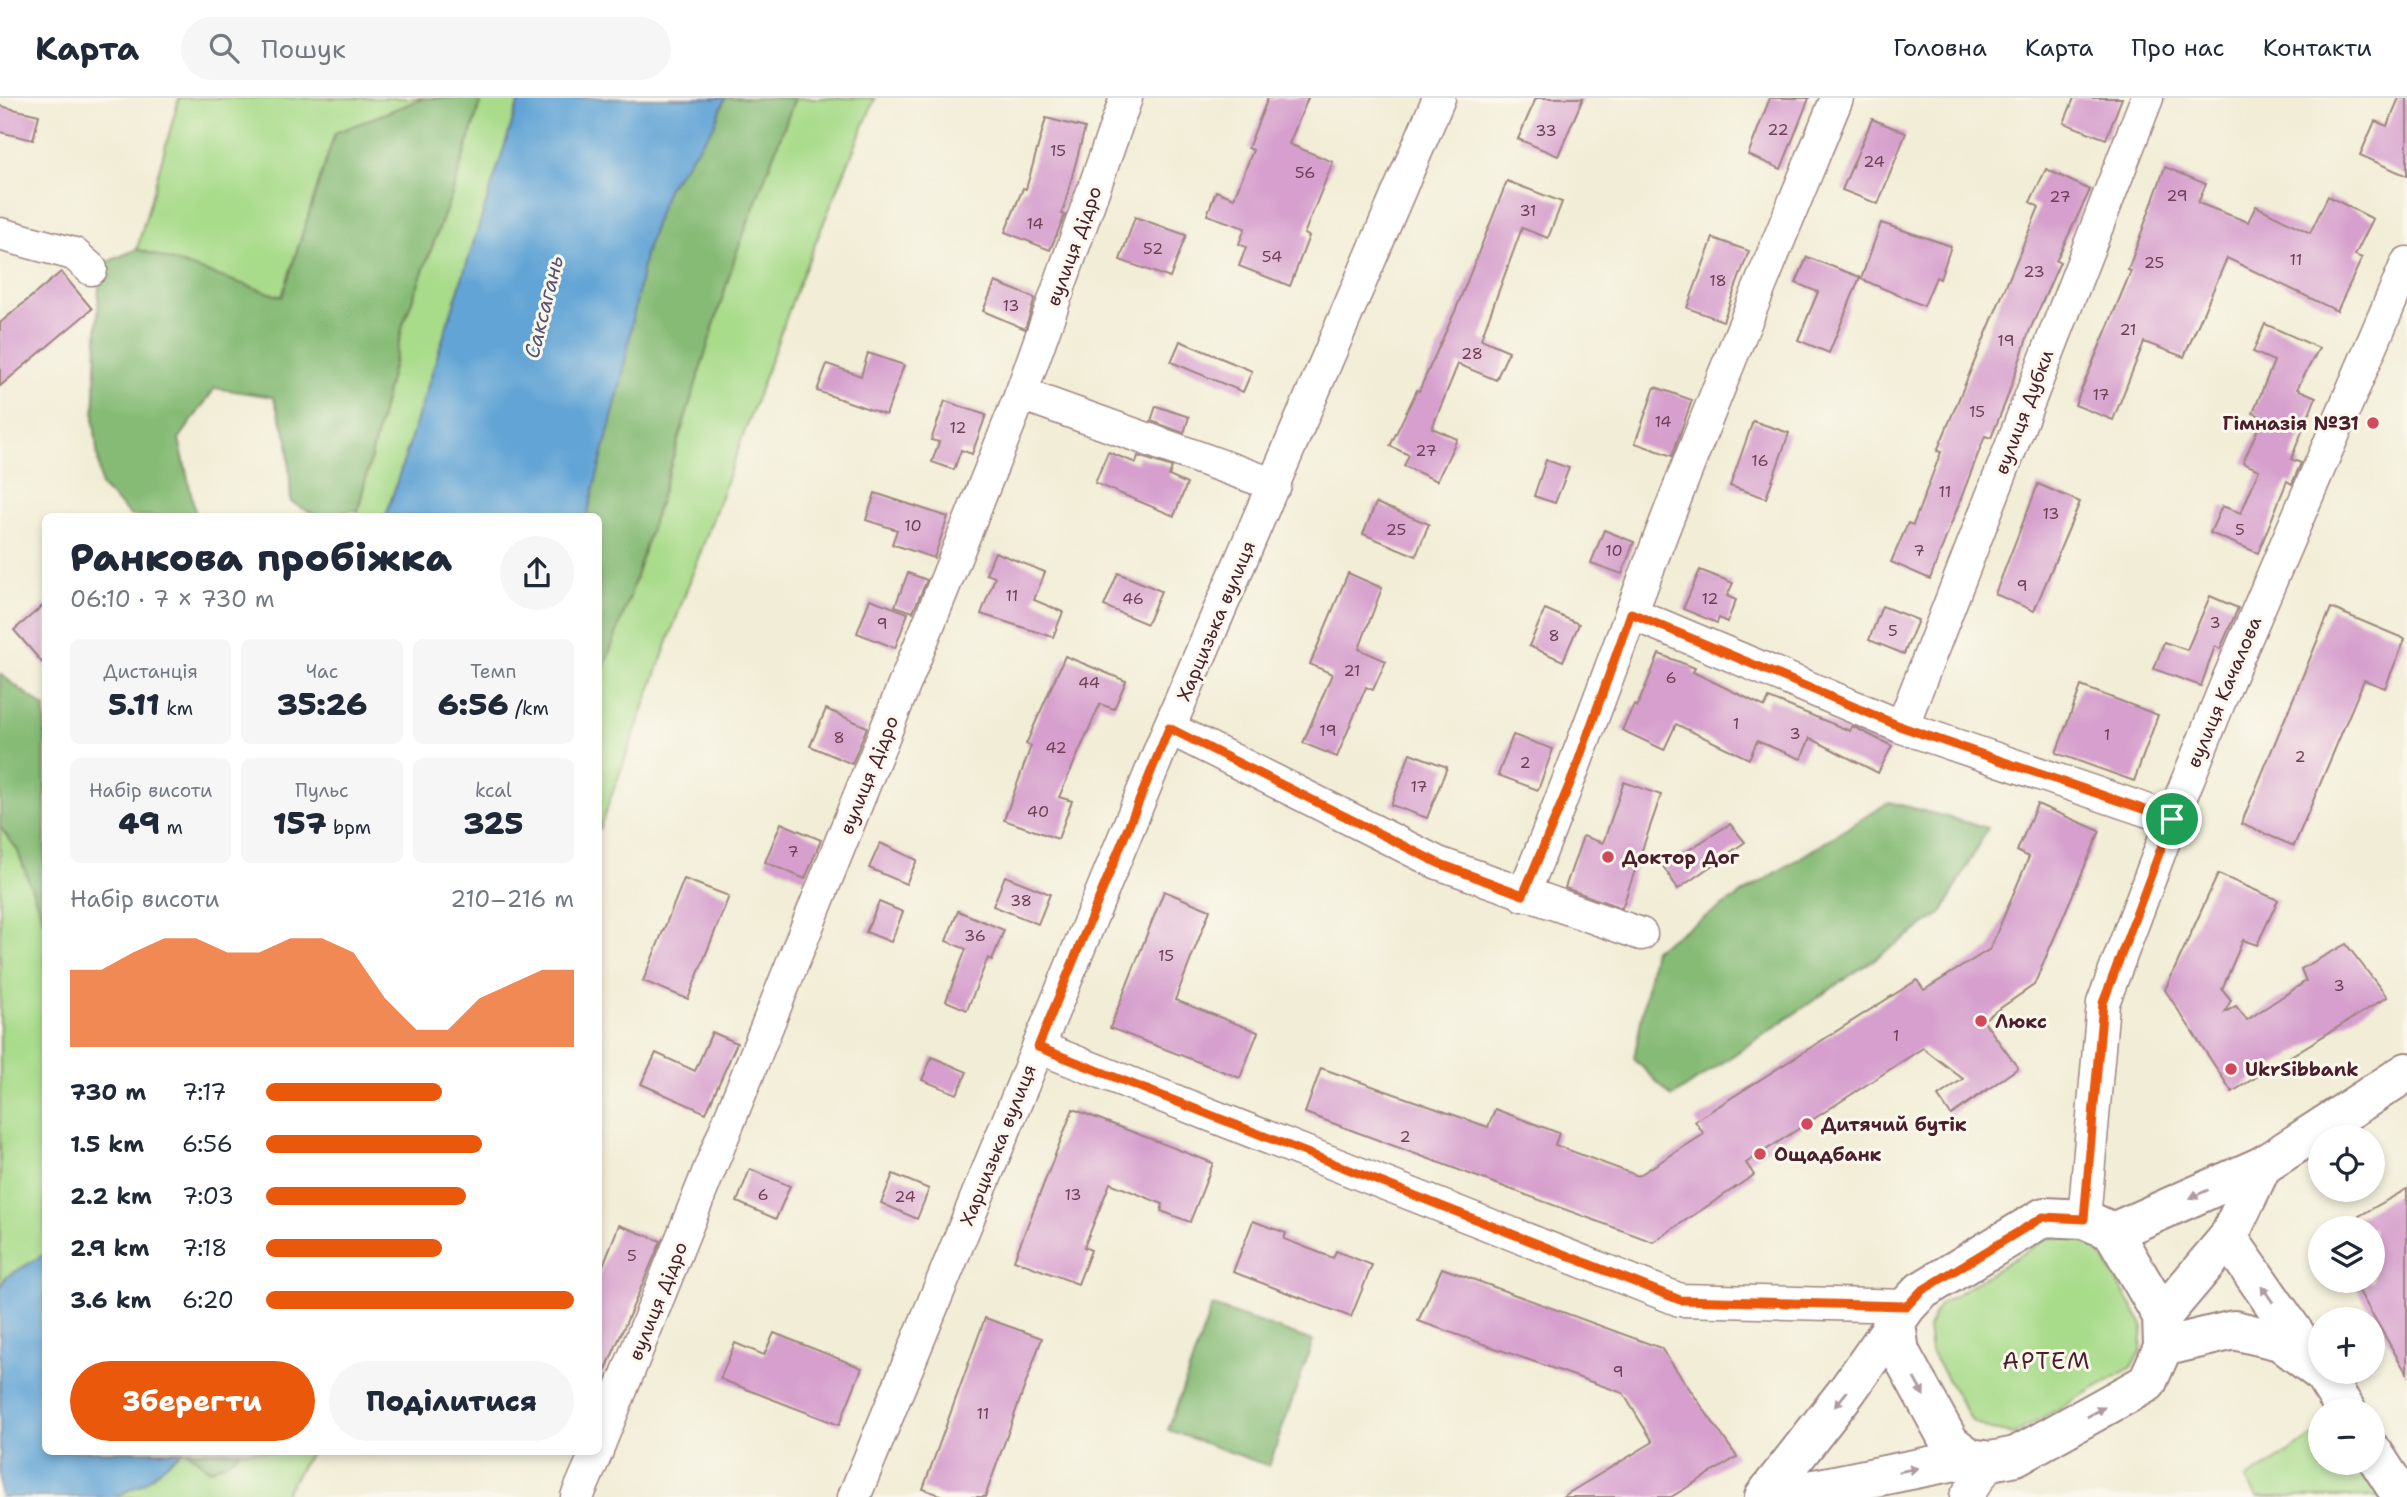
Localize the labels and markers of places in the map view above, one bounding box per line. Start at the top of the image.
place label: Гімназія №31 [2223,411,2359,436]
marker: Гімназія №31 [2365,415,2381,431]
pin [2142,789,2202,849]
place label: Доктор Дог [1622,845,1740,870]
marker: Доктор Дог [1600,849,1616,865]
place label: Люкс [1995,1009,2047,1034]
marker: Люкс [1973,1013,1989,1029]
place label: UkrSibbank [2245,1057,2359,1082]
marker: UkrSibbank [2223,1061,2239,1077]
place label: Дитячий бутік [1821,1112,1967,1137]
marker: Дитячий бутік [1799,1116,1815,1132]
place label: Ощадбанк [1774,1142,1882,1167]
marker: Ощадбанк [1752,1146,1768,1162]

